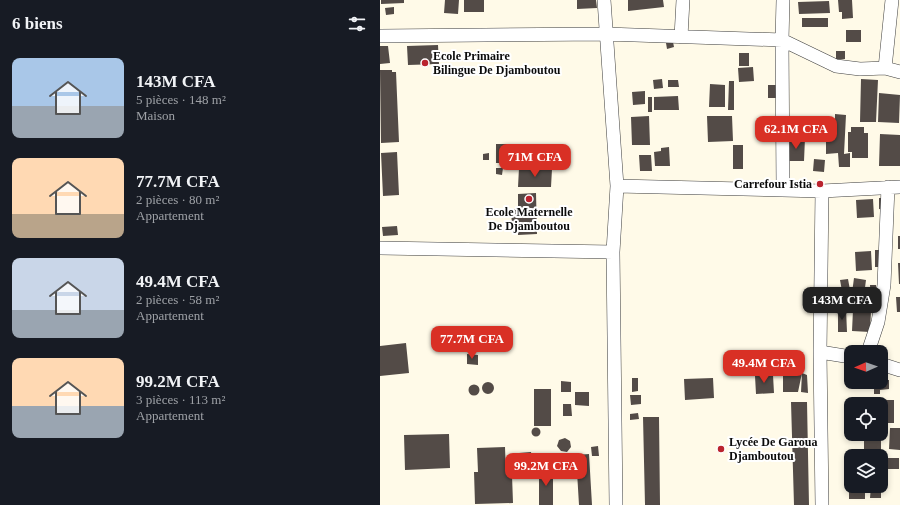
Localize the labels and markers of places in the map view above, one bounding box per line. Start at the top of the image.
place label: Ecole Primaire Bilingue De Djamboutou [433,49,561,77]
marker: Ecole Primaire Bilingue De Djamboutou [420,58,430,68]
pin: 62.1M CFA [750,116,842,150]
pin: 71M CFA [498,144,572,178]
place label: Carrefour Istia [734,177,812,191]
marker: Carrefour Istia [815,179,825,189]
marker: Ecole Maternelle De Djamboutou [524,194,534,204]
place label: Ecole Maternelle De Djamboutou [486,205,573,233]
pin: 143M CFA [801,287,883,321]
pin: 77.7M CFA [426,326,518,360]
pin: 49.4M CFA [718,350,810,384]
place label: Lycée De Garoua Djamboutou [729,435,817,463]
marker: Lycée De Garoua Djamboutou [716,444,726,454]
pin: 99.2M CFA [500,453,592,487]

